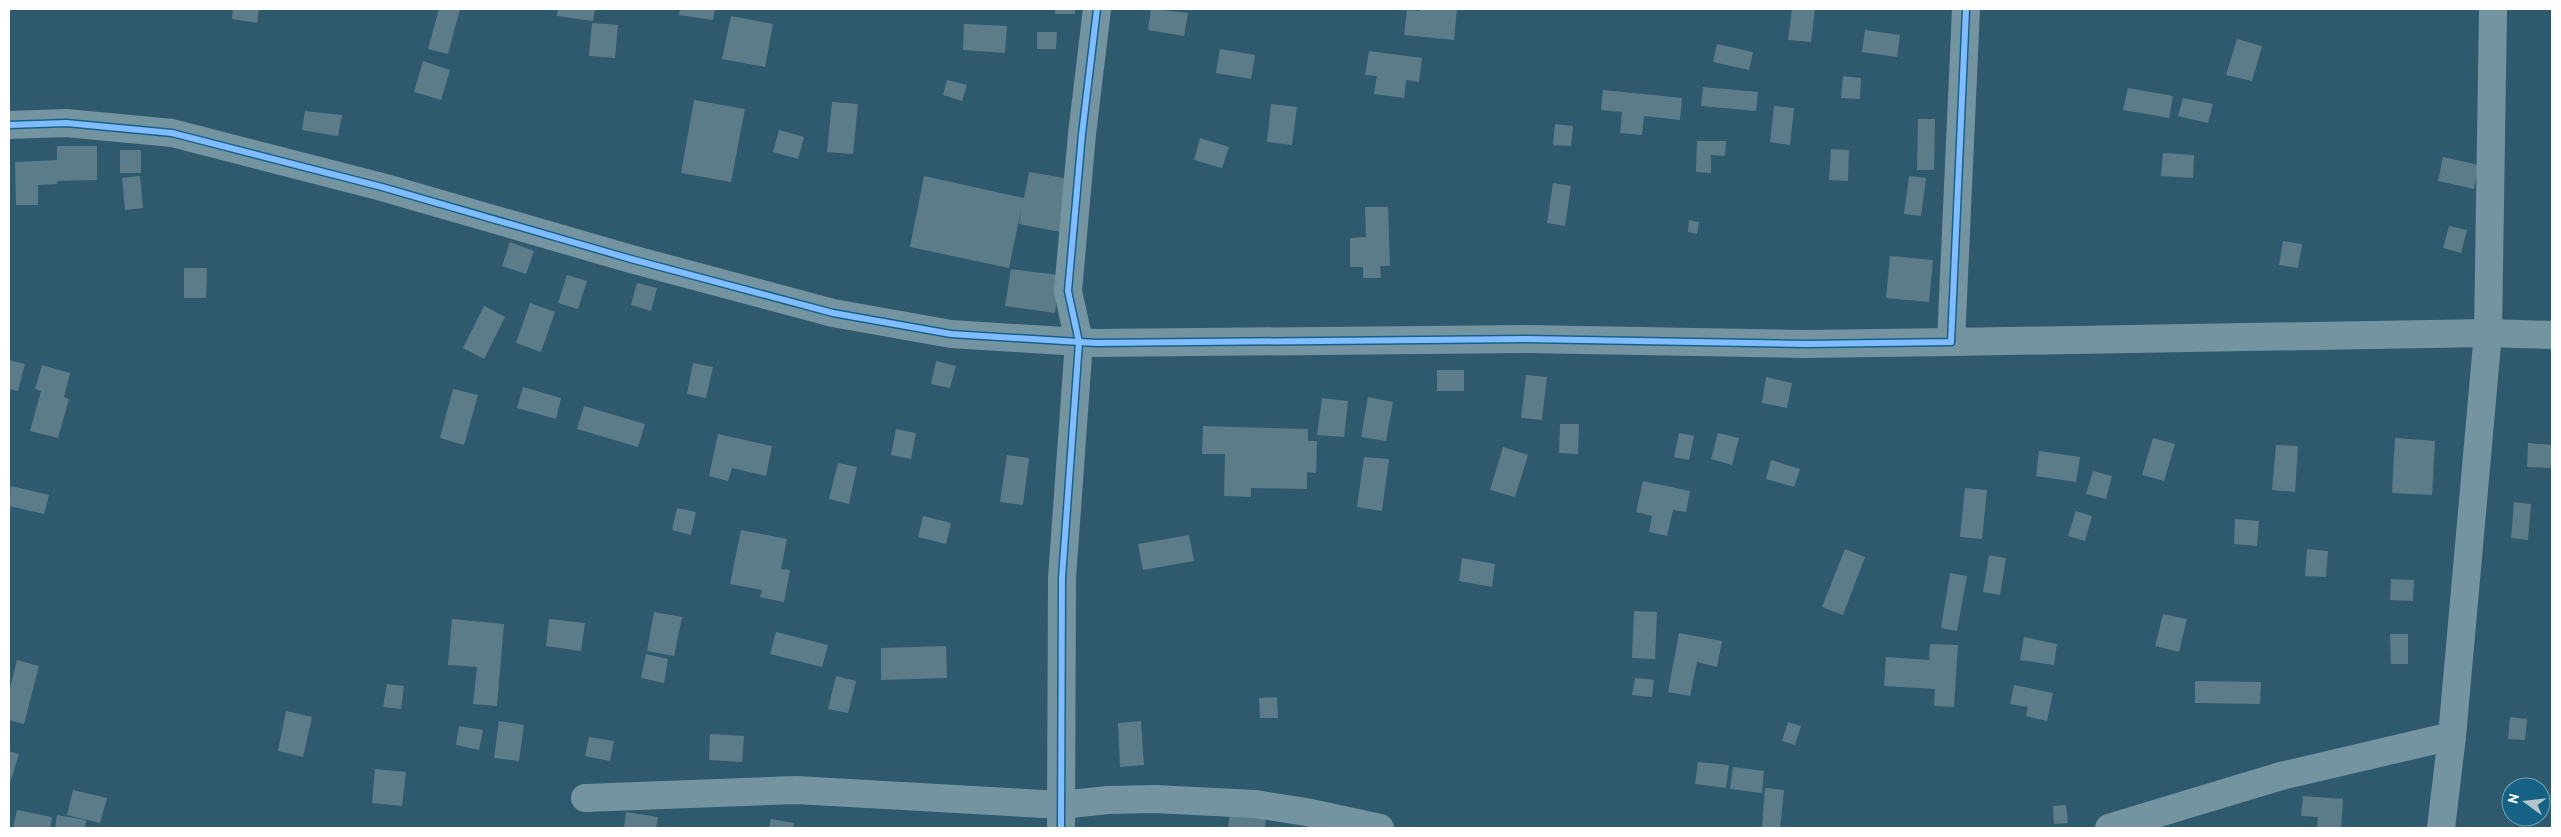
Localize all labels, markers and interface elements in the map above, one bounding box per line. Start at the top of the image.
north arrow [2501,777,2551,827]
text: N [2504,792,2523,805]

